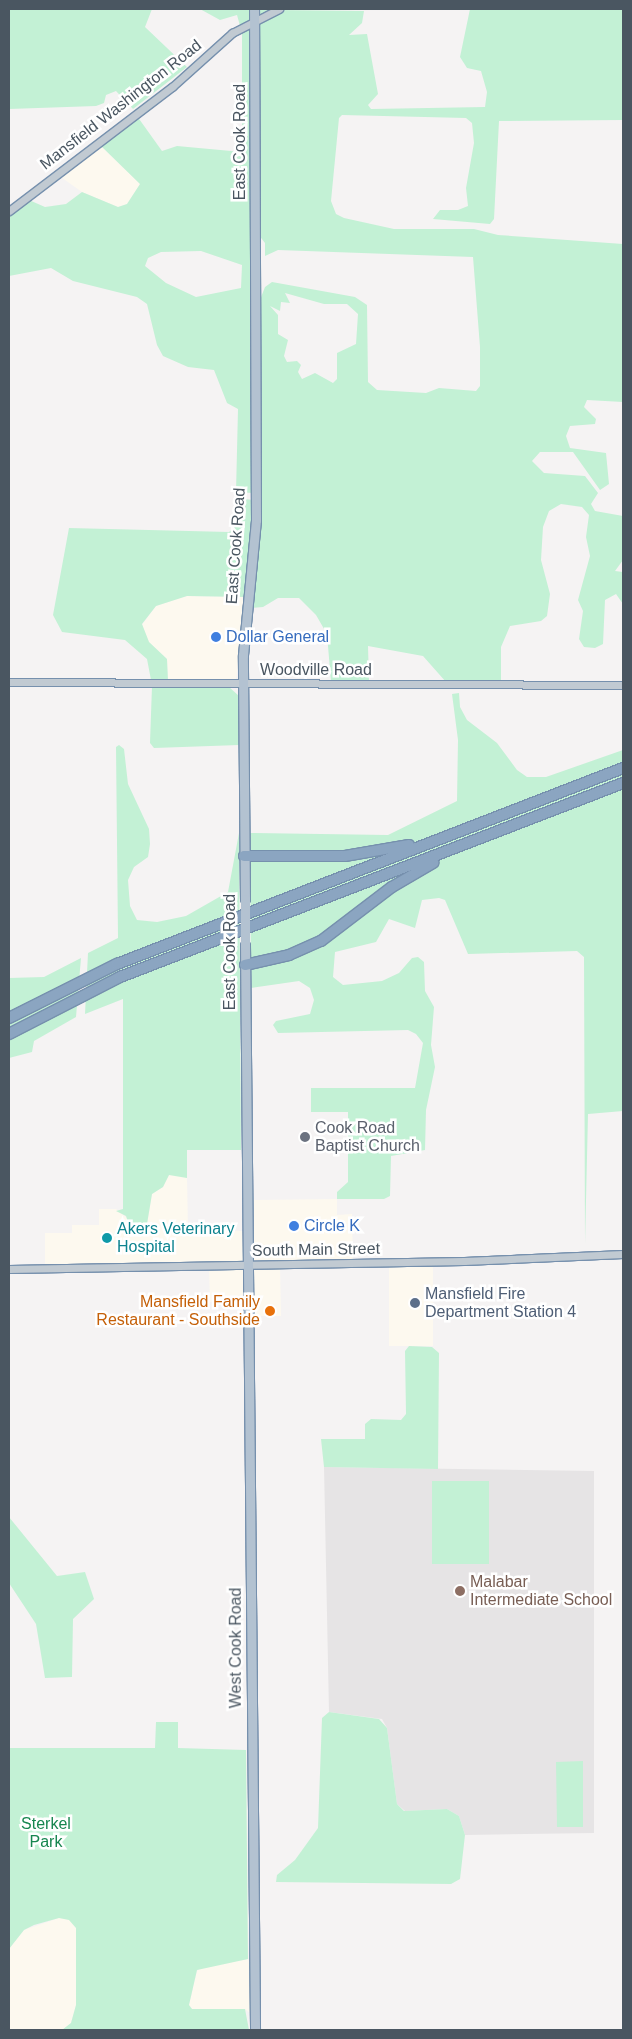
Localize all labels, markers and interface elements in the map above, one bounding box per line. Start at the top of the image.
street label: Mansfield Washington Road [36,36,206,174]
street label: East Cook Road [230,84,250,200]
street label: East Cook Road [222,487,250,605]
place label: Dollar General [226,627,329,647]
marker: Dollar General [210,631,222,643]
street label: Woodville Road [260,660,372,680]
street label: East Cook Road [220,894,240,1010]
place label: Cook Road Baptist Church [315,1118,420,1156]
marker: Cook Road Baptist Church [299,1131,311,1143]
place label: Circle K [304,1216,360,1236]
place label: Akers Veterinary Hospital [117,1219,234,1257]
marker: Circle K [288,1220,300,1232]
marker: Akers Veterinary Hospital [101,1232,113,1244]
street label: South Main Street [252,1239,380,1261]
place label: Mansfield Fire Department Station 4 [425,1284,576,1322]
place label: Mansfield Family Restaurant - Southside [96,1292,260,1330]
marker: Mansfield Fire Department Station 4 [409,1297,421,1309]
marker: Mansfield Family Restaurant - Southside [264,1305,276,1317]
place label: Malabar Intermediate School [470,1572,612,1610]
marker: Malabar Intermediate School [454,1585,466,1597]
street label: West Cook Road [226,1588,246,1708]
park label: Sterkel Park [21,1814,71,1852]

